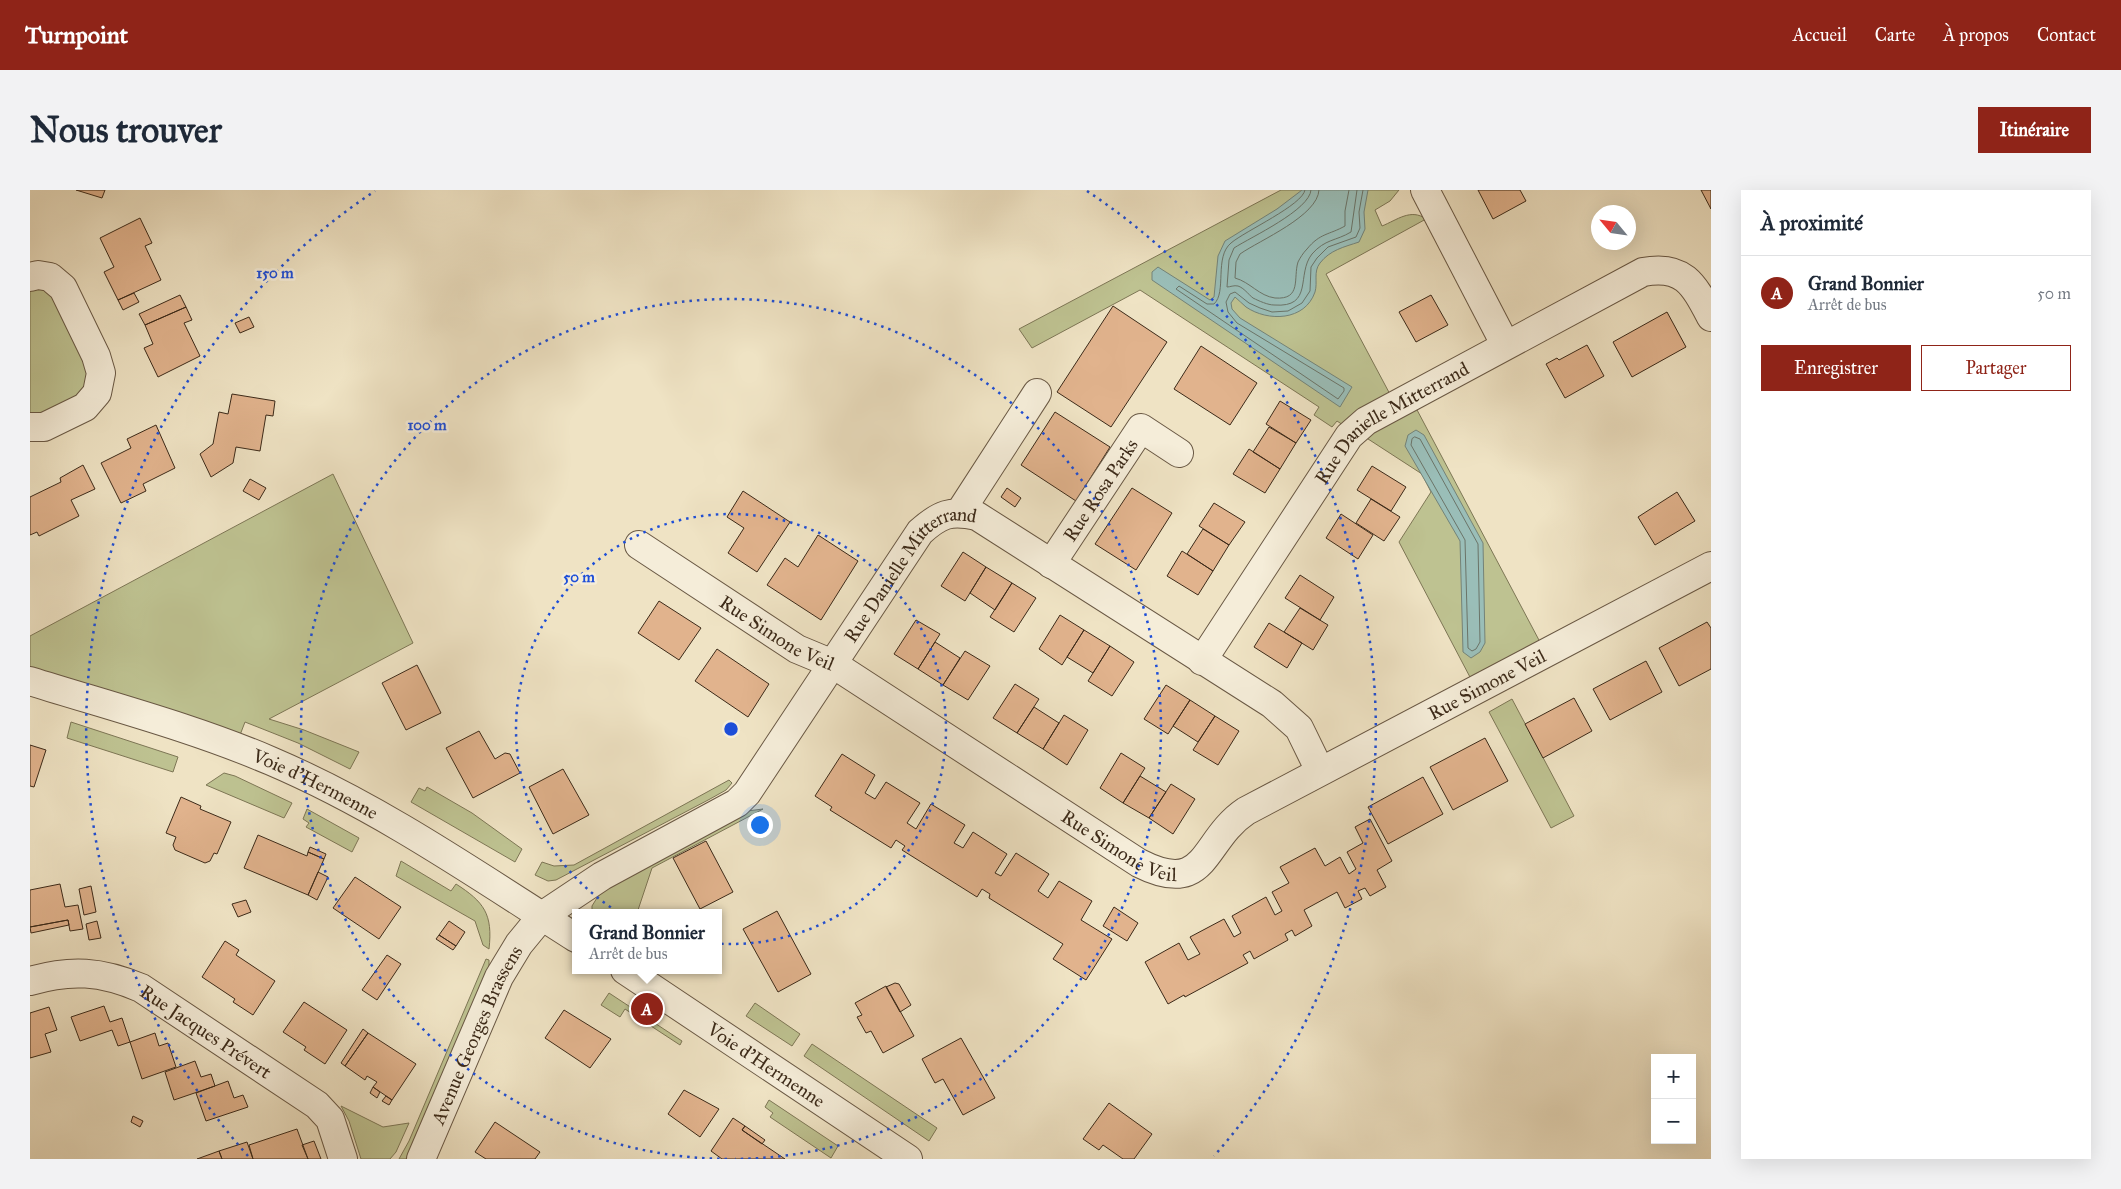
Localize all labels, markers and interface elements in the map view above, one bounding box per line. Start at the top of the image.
text: Turnpoint [25,20,128,50]
text: Accueil [1793,24,1847,46]
text: Carte [1875,24,1915,46]
text: À propos [1943,24,2009,46]
text: Contact [2037,24,2096,46]
button: Itinéraire [1978,107,2091,153]
text: Nous trouver [30,109,222,152]
north arrow [1591,205,1636,250]
text: À proximité [1761,210,1863,236]
text: 150 m [256,264,294,282]
text: Grand Bonnier [1808,272,1924,295]
text: A [1772,284,1782,303]
text: 50 m [2037,284,2071,303]
text: Arrêt de bus [1808,295,1887,314]
button: Enregistrer [1761,345,1911,391]
button: Partager [1921,345,2071,391]
street label: Rue Danielle Mitterrand [1310,357,1473,488]
text: 100 m [407,416,447,434]
street label: Rue Rosa Parks [1058,434,1143,546]
street label: Rue Danielle Mitterrand [839,502,979,647]
text: 50 m [563,568,595,586]
street label: Rue Simone Veil [715,590,839,676]
street label: Rue Simone Veil [1424,644,1550,725]
centre of rings [722,720,740,738]
street label: Voie d'Hermenne [249,743,382,824]
street label: Rue Simone Veil [1057,805,1178,886]
your location [747,812,773,838]
popup [572,909,722,974]
text: Grand Bonnier [589,921,705,944]
street label: Avenue Georges Brassens [426,941,528,1129]
text: Arrêt de bus [589,944,668,963]
street label: Rue Jacques Prévert [136,980,276,1084]
pin: A [631,990,663,1028]
street label: Voie d'Hermenne [702,1017,829,1112]
map controls [1651,1054,1696,1144]
button: + [1651,1054,1696,1099]
button: − [1651,1099,1696,1144]

